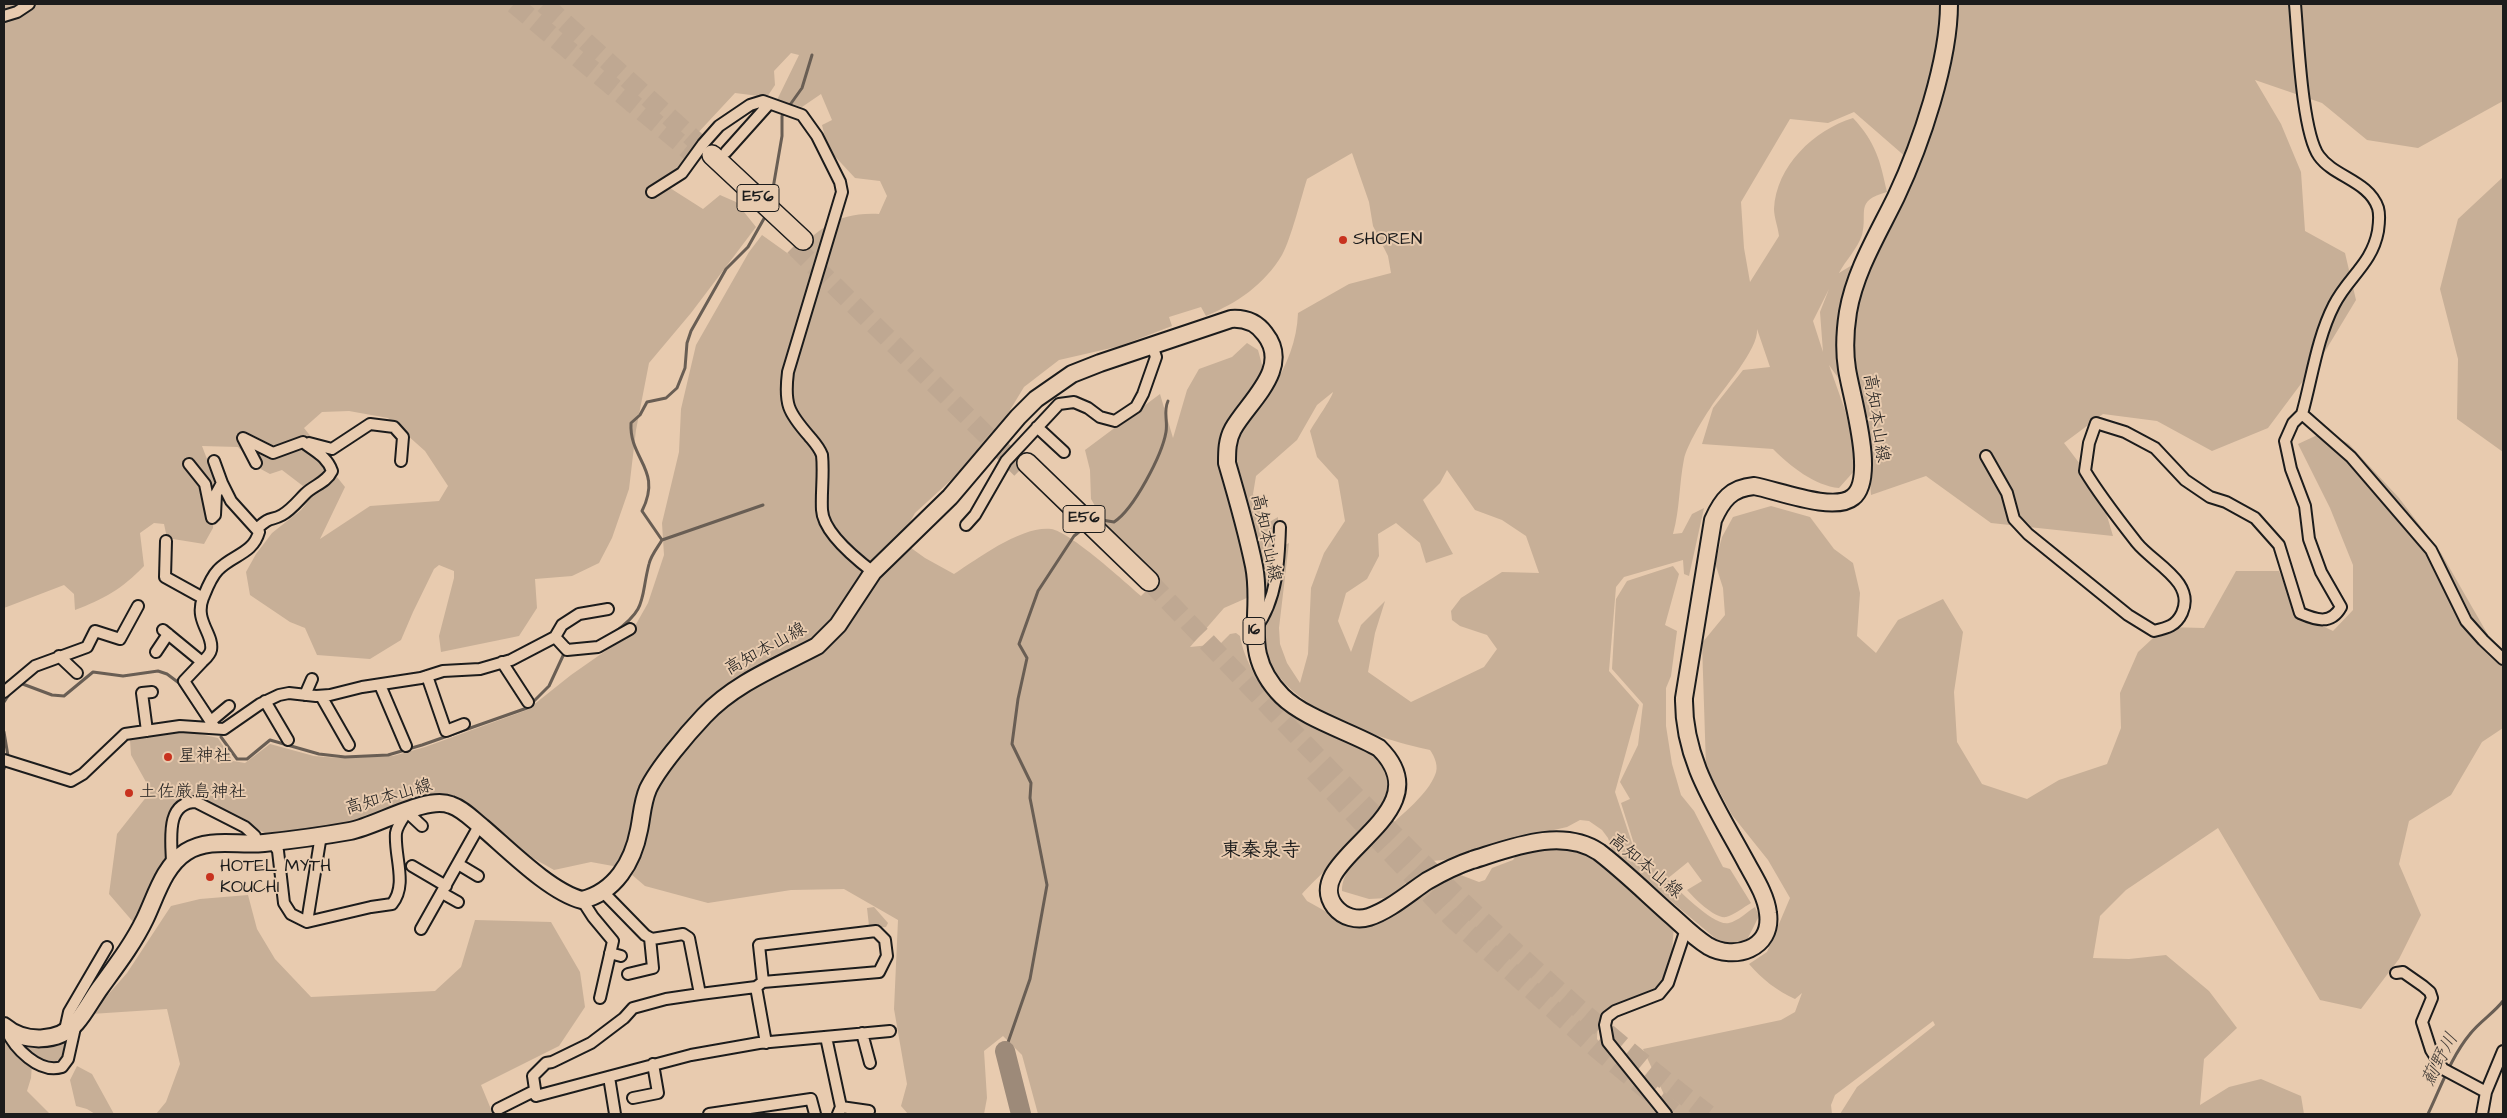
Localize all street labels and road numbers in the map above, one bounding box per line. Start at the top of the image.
road number: E56 [737,184,779,212]
street label: 高知本山線 [1857,372,1893,464]
street label: 高知本山線 [1245,492,1285,584]
road number: E56 [1063,506,1105,532]
road number: 16 [1243,618,1265,644]
street label: 高知本山線 [721,619,811,681]
street label: 高知本山線 [343,775,435,821]
street label: 高知本山線 [1604,830,1686,904]

